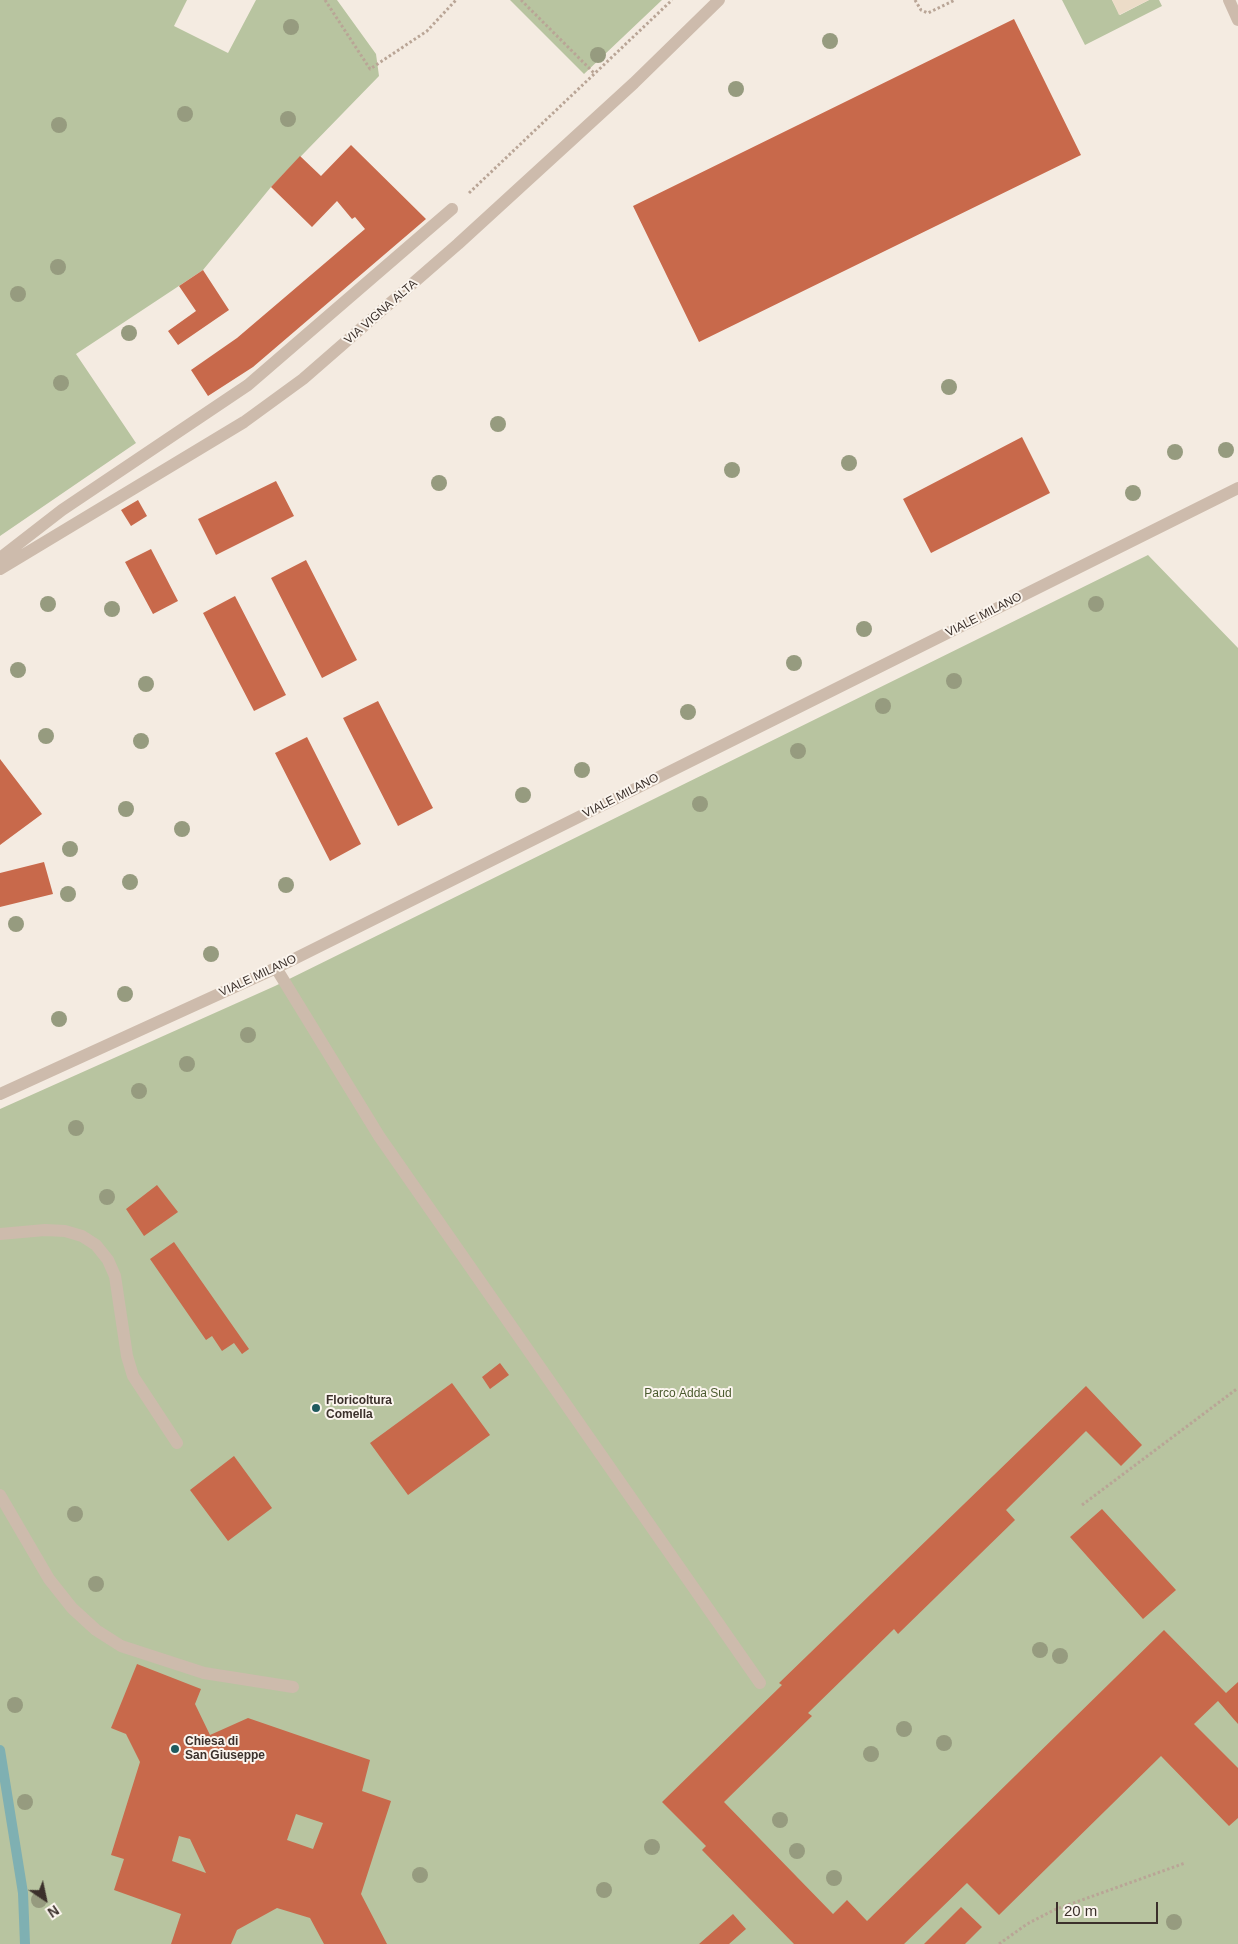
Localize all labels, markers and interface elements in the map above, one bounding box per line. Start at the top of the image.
street label: VIA VIGNA ALTA [342,277,420,347]
street label: VIALE MILANO [944,590,1024,640]
street label: VIALE MILANO [581,771,661,821]
street label: VIALE MILANO [217,952,299,1000]
park label: Parco Adda Sud [644,1387,732,1401]
place label: Floricoltura Comella [326,1394,392,1422]
marker: Floricoltura Comella [310,1402,322,1414]
place label: Chiesa di San Giuseppe [185,1735,265,1763]
marker: Chiesa di San Giuseppe [169,1743,181,1755]
north arrow [20,1874,70,1924]
scale bar [1058,1892,1160,1924]
text: N [45,1902,62,1921]
text: 20 m [1064,1902,1097,1919]

